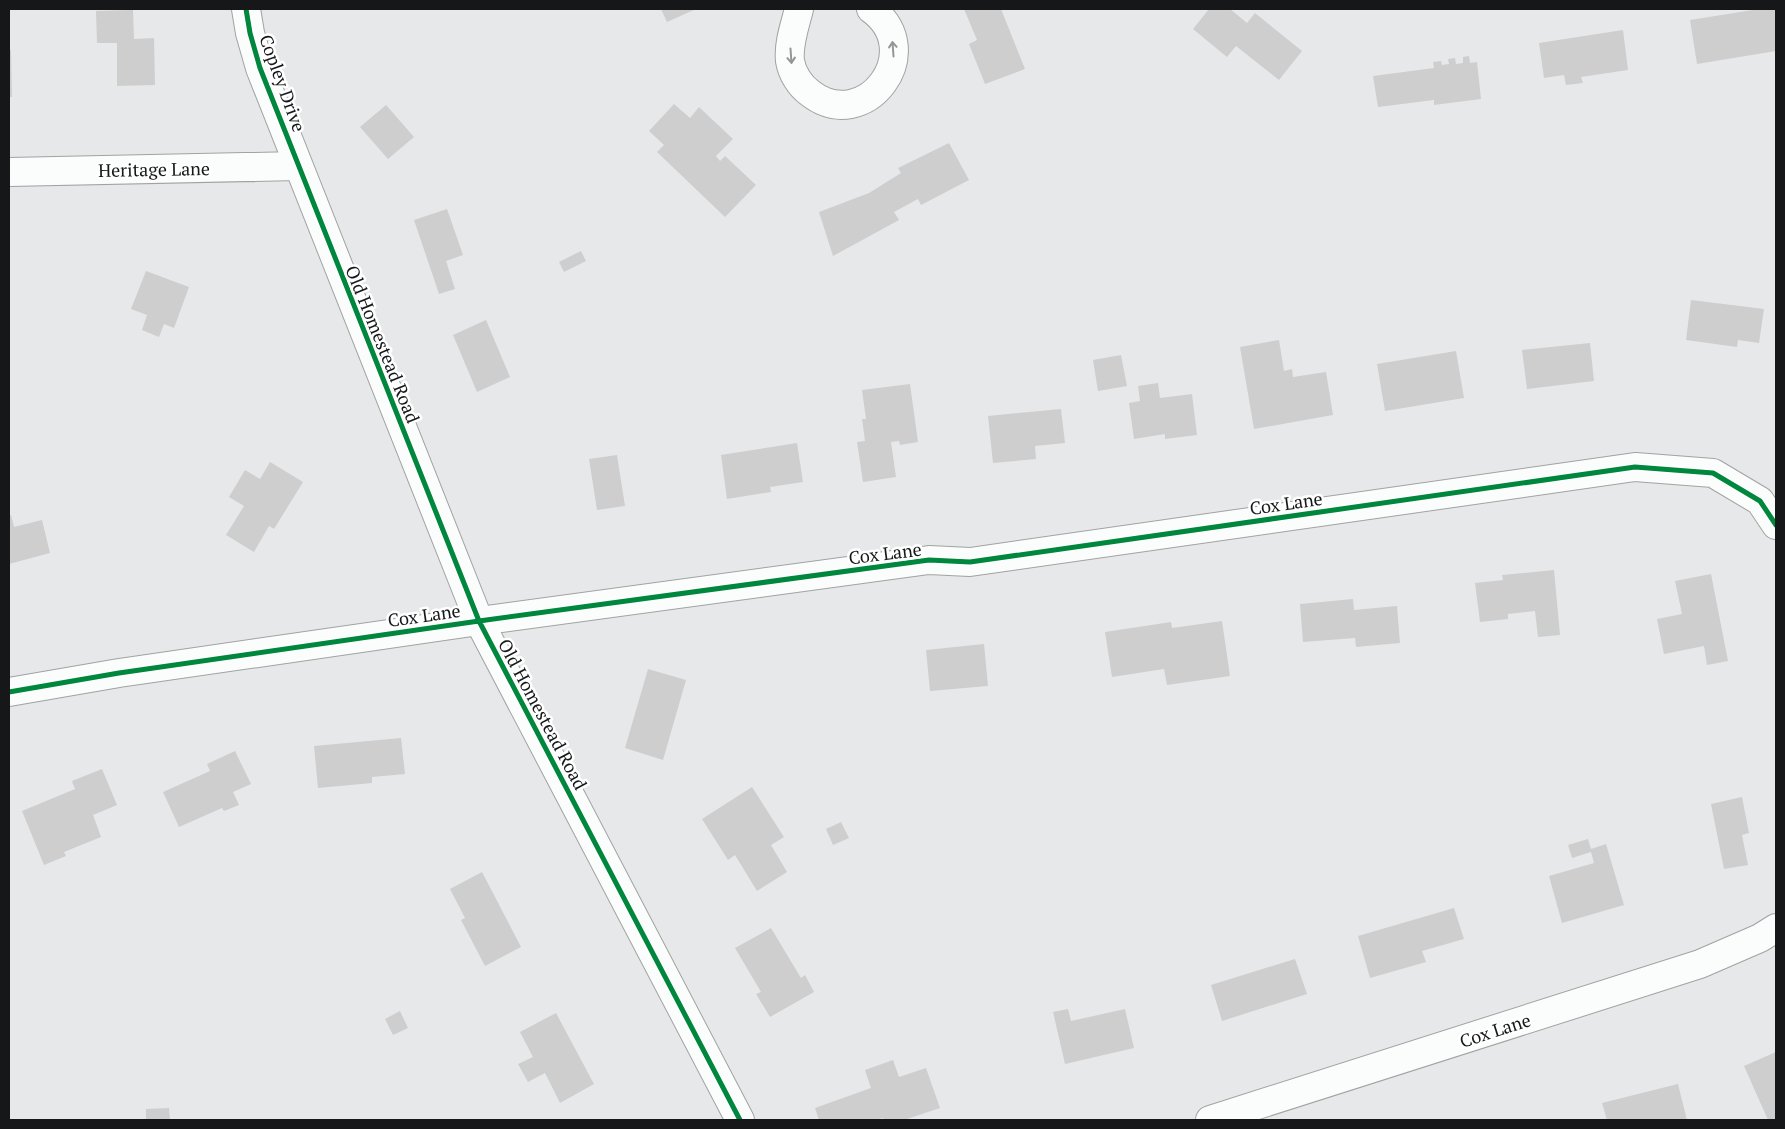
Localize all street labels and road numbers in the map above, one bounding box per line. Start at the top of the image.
street label: Copley Drive [254,31,312,135]
street label: Heritage Lane [98,156,210,182]
street label: Old Homestead Road [340,262,426,426]
street label: Cox Lane [1248,486,1324,520]
street label: Cox Lane [847,537,923,569]
street label: Cox Lane [386,598,462,632]
street label: Old Homestead Road [493,634,593,794]
street label: Cox Lane [1456,1007,1534,1053]

